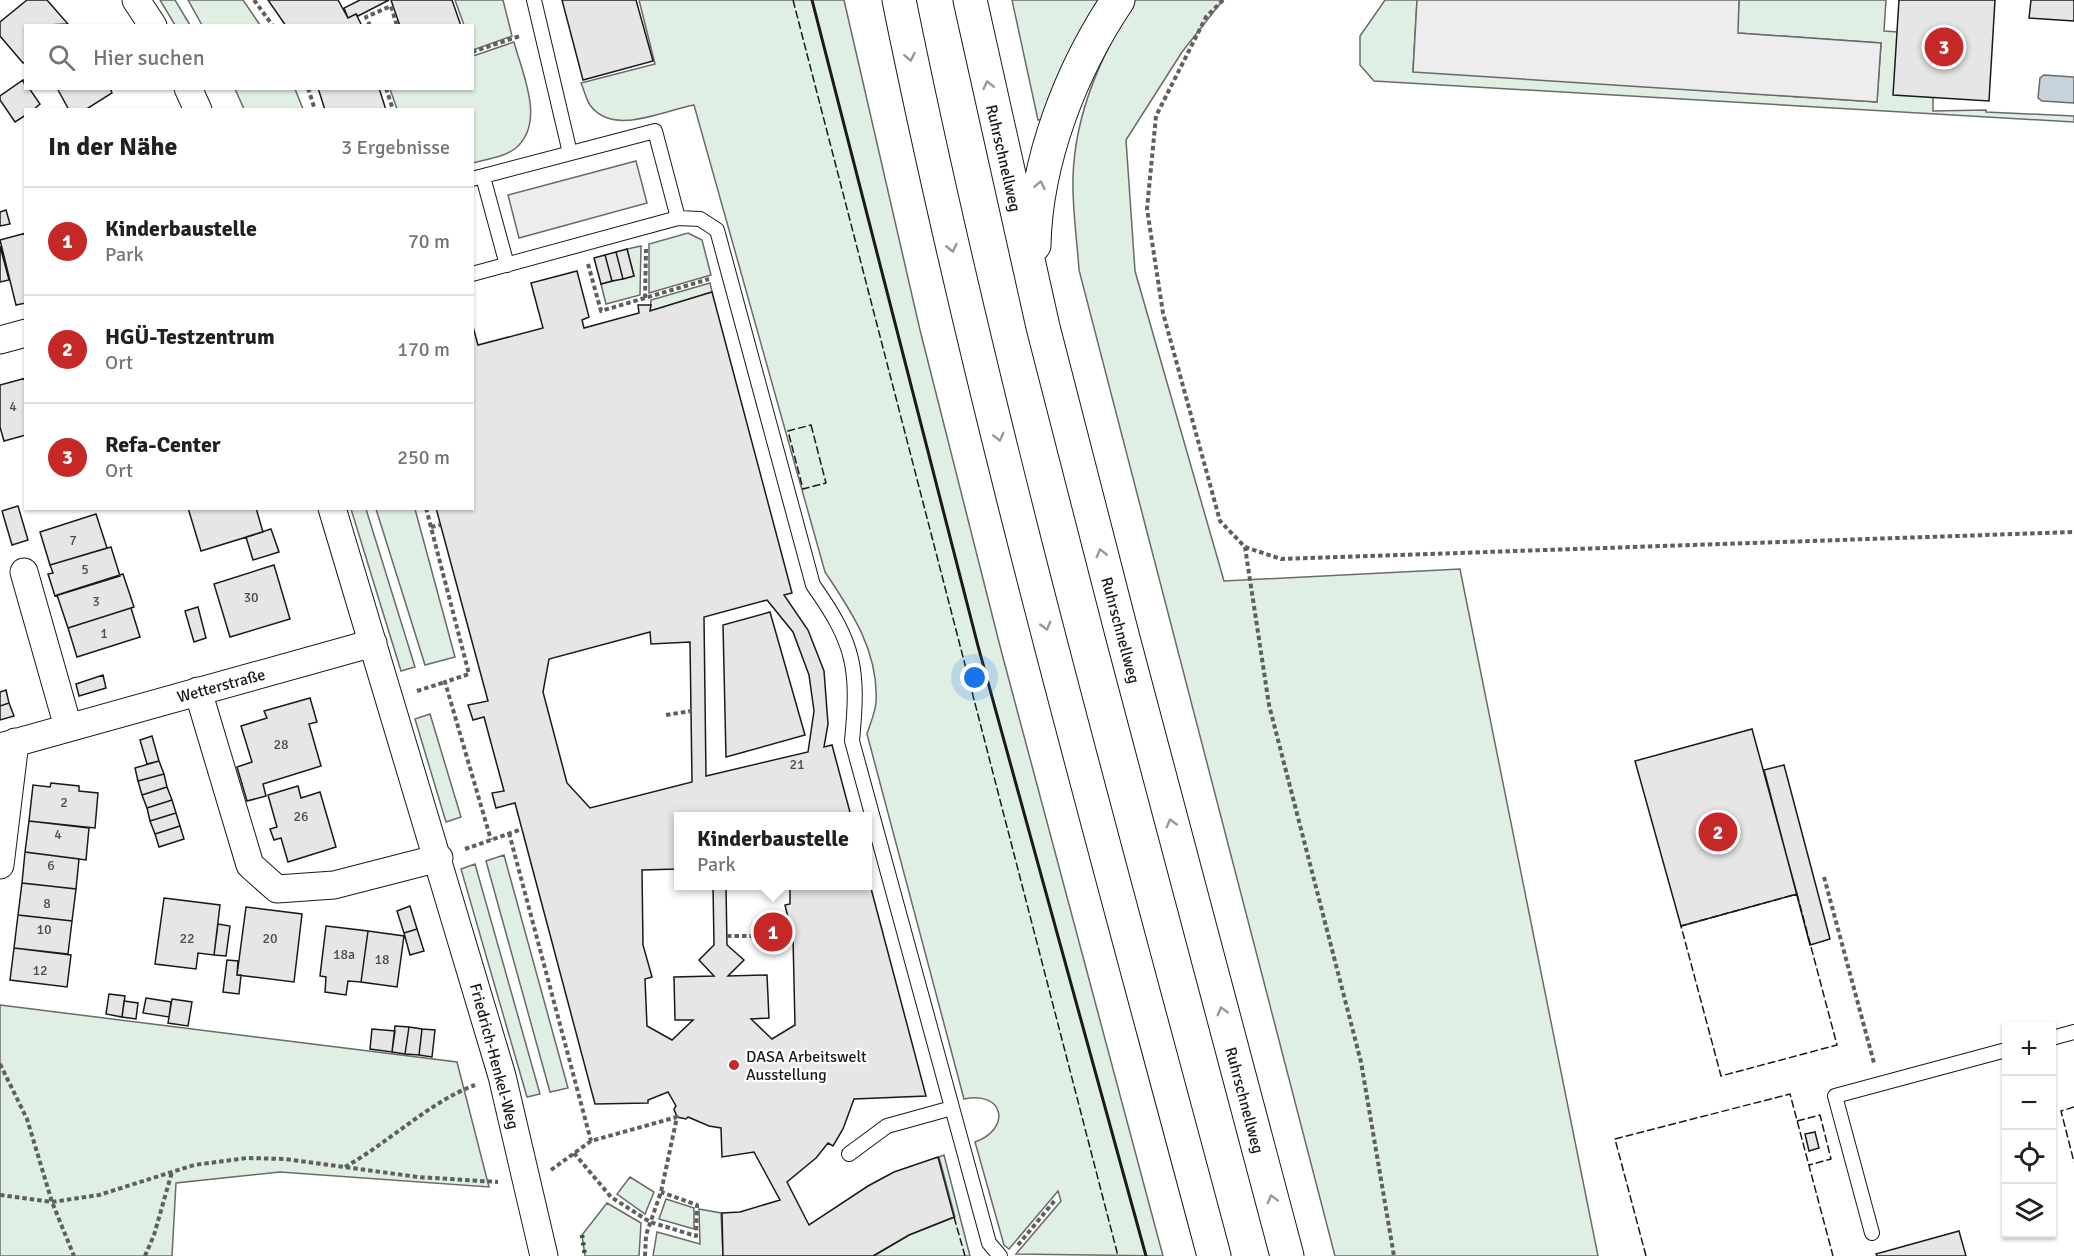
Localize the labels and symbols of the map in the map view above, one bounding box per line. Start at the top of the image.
pin: 3 [1924,24,1964,70]
one-way arrow [903,52,916,62]
one-way arrow [982,81,995,91]
street label: Ruhrschnellweg [981,103,1025,214]
one-way arrow [1033,180,1046,190]
one-way arrow [944,243,957,253]
house number: 4 [9,398,17,415]
one-way arrow [991,432,1004,442]
house number: 7 [69,532,77,549]
one-way arrow [1095,548,1108,558]
house number: 5 [81,561,89,578]
street label: Ruhrschnellweg [1096,575,1144,686]
house number: 30 [243,589,259,606]
house number: 3 [92,593,100,610]
one-way arrow [1039,621,1052,631]
house number: 1 [100,625,108,642]
your location [960,663,989,692]
street label: Wetterstraße [175,665,268,707]
house number: 28 [273,736,289,753]
house number: 21 [789,756,805,773]
house number: 2 [60,794,68,811]
house number: 26 [293,808,309,825]
pin: 2 [1698,810,1738,854]
one-way arrow [1166,818,1179,828]
house number: 4 [54,826,62,843]
house number: 6 [47,857,55,874]
house number: 8 [43,895,51,912]
pin: 1 [754,910,792,954]
house number: 10 [36,921,52,938]
house number: 22 [179,930,195,947]
house number: 20 [262,930,278,947]
house number: 18a [333,946,355,963]
house number: 18 [374,951,390,968]
house number: 12 [32,962,48,979]
street label: Friedrich-Henkel-Weg [465,981,523,1131]
one-way arrow [1216,1006,1229,1016]
street label: Ruhrschnellweg [1220,1045,1268,1156]
place label: DASA Arbeitswelt Ausstellung [746,1047,867,1085]
marker: DASA Arbeitswelt Ausstellung [727,1058,741,1072]
one-way arrow [1267,1195,1279,1205]

